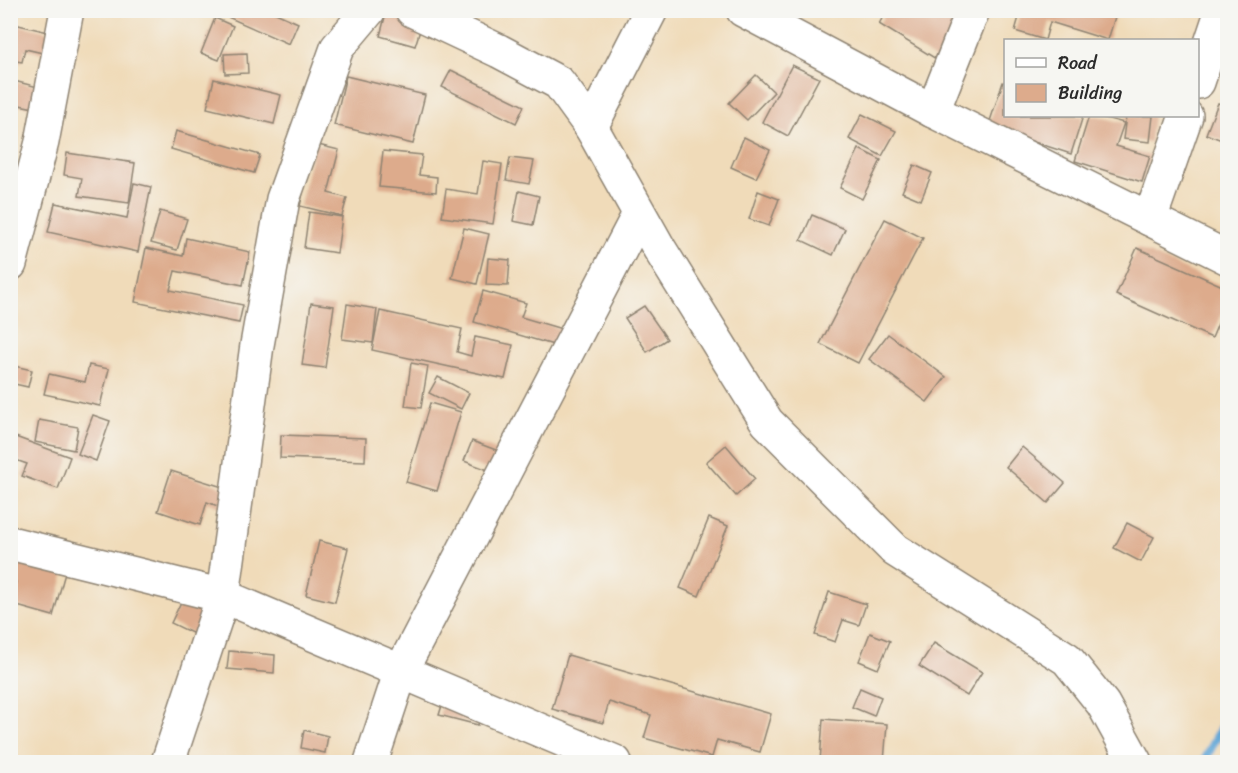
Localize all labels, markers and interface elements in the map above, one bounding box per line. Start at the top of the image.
legend [1004,39,1199,117]
text: Road [1058,47,1098,79]
text: Building [1058,77,1122,109]

